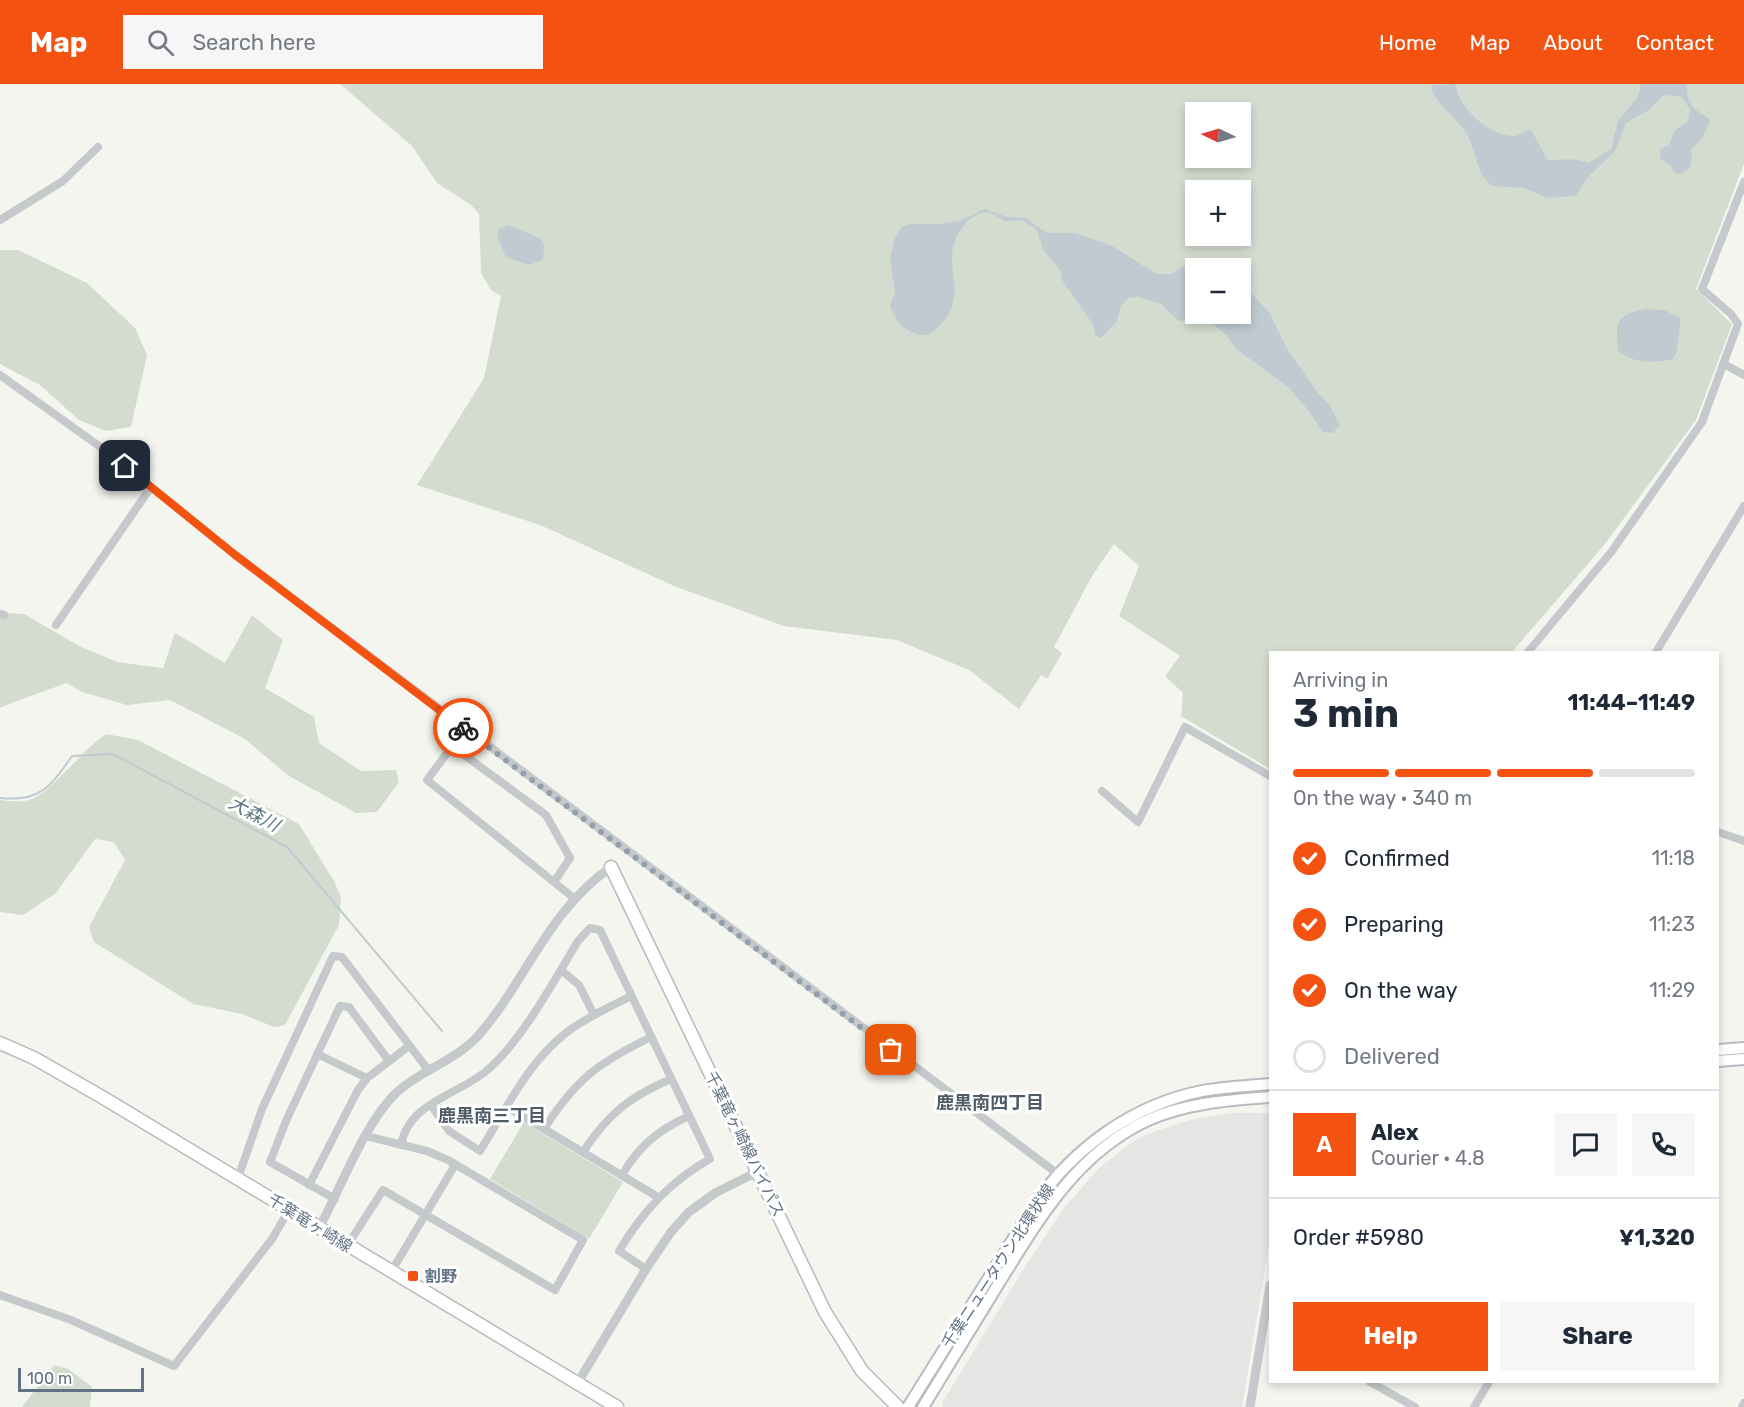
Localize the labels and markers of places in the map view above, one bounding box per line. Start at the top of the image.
pin [99,440,150,491]
pin [865,1024,916,1075]
place label: 割野 [425,1267,457,1286]
marker: 割野 [406,1269,420,1283]

